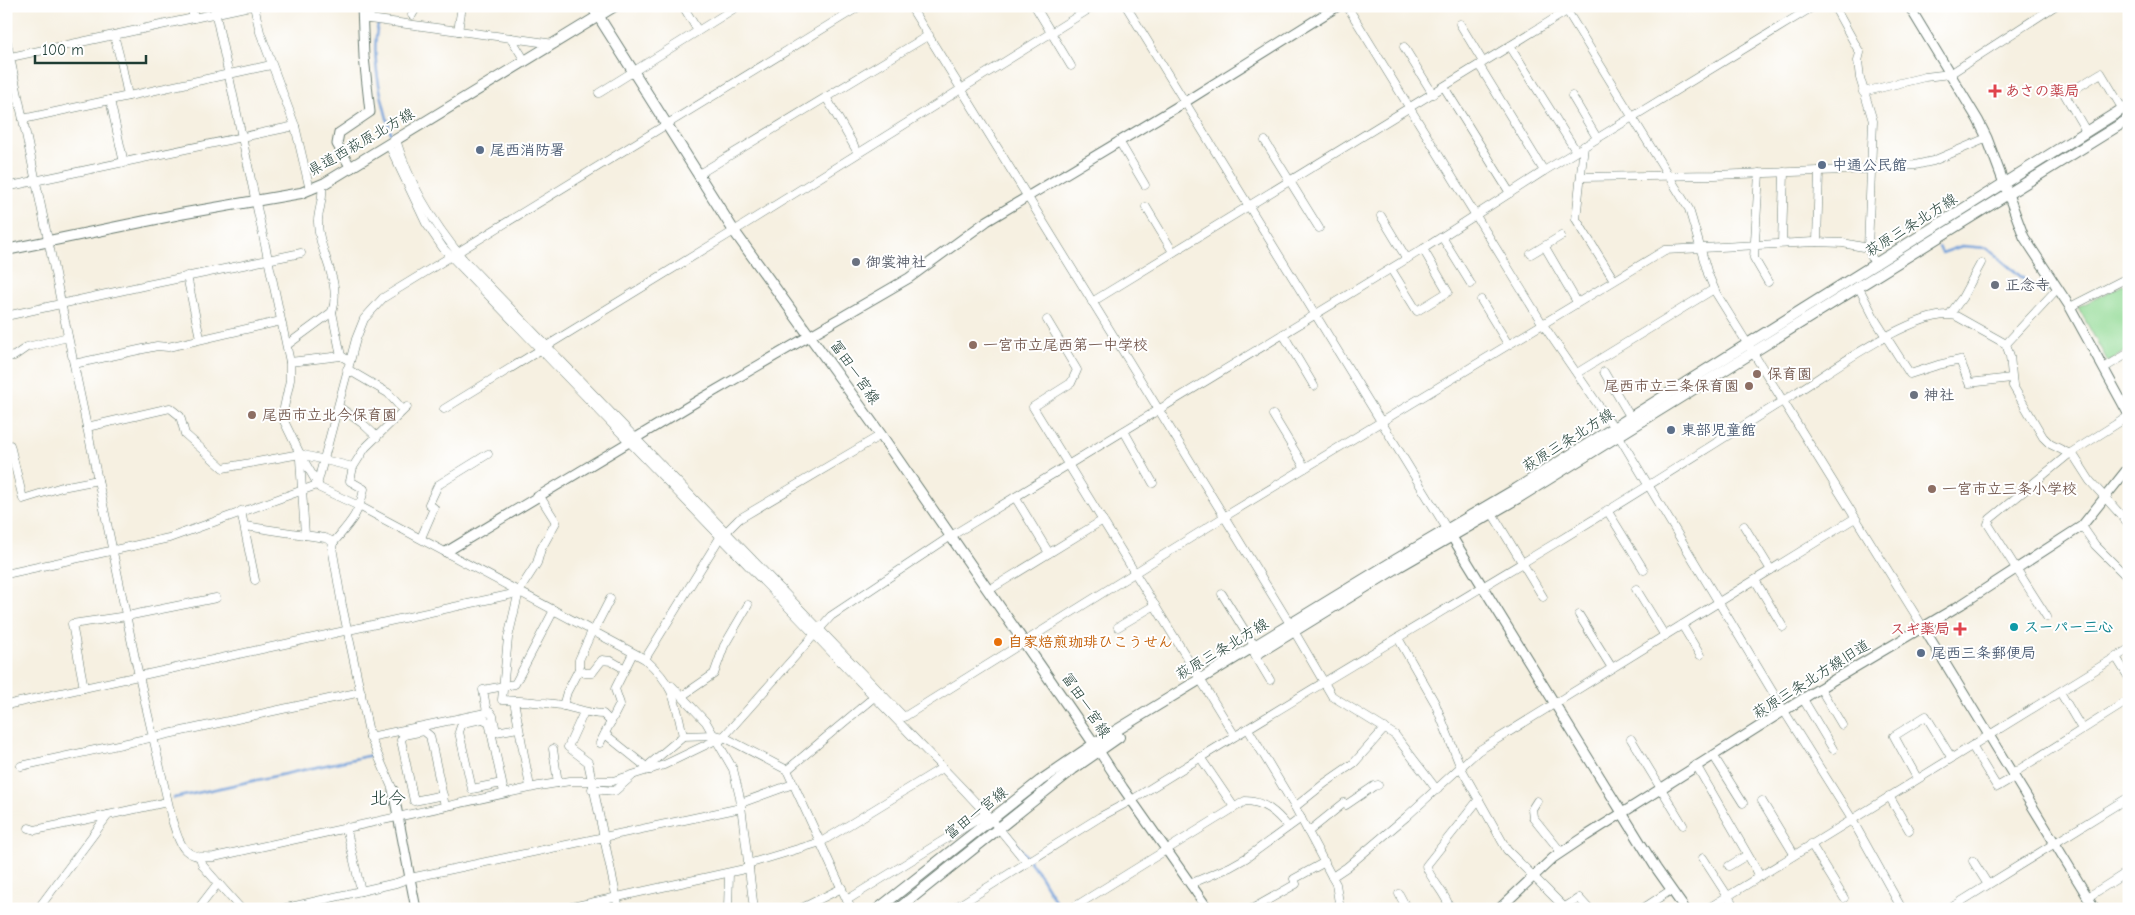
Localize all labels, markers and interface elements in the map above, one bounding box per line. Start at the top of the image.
scale bar [35,32,146,64]
text: 100 m [42,41,84,59]
place label: あさの薬局 [2005,82,2080,100]
marker: あさの薬局 [1989,85,2001,97]
street label: 県道西萩原北方線 [305,104,417,180]
place label: 尾西消防署 [490,141,565,159]
marker: 尾西消防署 [474,144,486,156]
place label: 中通公民館 [1832,156,1907,174]
marker: 中通公民館 [1816,159,1828,171]
street label: 萩原三条北方線 [1862,190,1960,260]
place label: 御裳神社 [866,253,926,271]
marker: 御裳神社 [850,256,862,268]
place label: 正念寺 [2005,276,2050,294]
marker: 正念寺 [1989,279,2001,291]
street label: 冨田一宮線 [826,336,884,408]
place label: 一宮市立尾西第一中学校 [983,336,1148,354]
marker: 一宮市立尾西第一中学校 [967,339,979,351]
place label: 保育園 [1767,365,1812,383]
marker: 保育園 [1751,368,1763,380]
place label: 尾西市立三条保育園 [1604,377,1739,395]
marker: 尾西市立三条保育園 [1743,380,1755,392]
place label: 神社 [1924,386,1954,404]
marker: 神社 [1908,389,1920,401]
street label: 萩原三条北方線 [1519,405,1617,475]
place label: 尾西市立北今保育園 [262,406,397,424]
marker: 尾西市立北今保育園 [246,409,258,421]
place label: 東部児童館 [1681,421,1756,439]
marker: 東部児童館 [1665,424,1677,436]
place label: 一宮市立三条小学校 [1942,480,2077,498]
marker: 一宮市立三条小学校 [1926,483,1938,495]
street label: 萩原三条北方線 [1172,614,1272,684]
place label: スーパー三心 [2024,618,2113,636]
place label: スギ薬局 [1890,620,1950,638]
marker: スーパー三心 [2008,621,2020,633]
marker: スギ薬局 [1954,623,1966,635]
place label: 自家焙煎珈琲ひこうせん [1008,633,1173,651]
marker: 自家焙煎珈琲ひこうせん [992,636,1004,648]
street label: 萩原三条北方線旧道 [1749,636,1873,722]
place label: 尾西三条郵便局 [1931,644,2036,662]
marker: 尾西三条郵便局 [1915,647,1927,659]
street label: 冨田一宮線 [1058,669,1114,741]
street label: 富田一宮線 [941,783,1011,843]
district label: 北今 [370,788,406,809]

